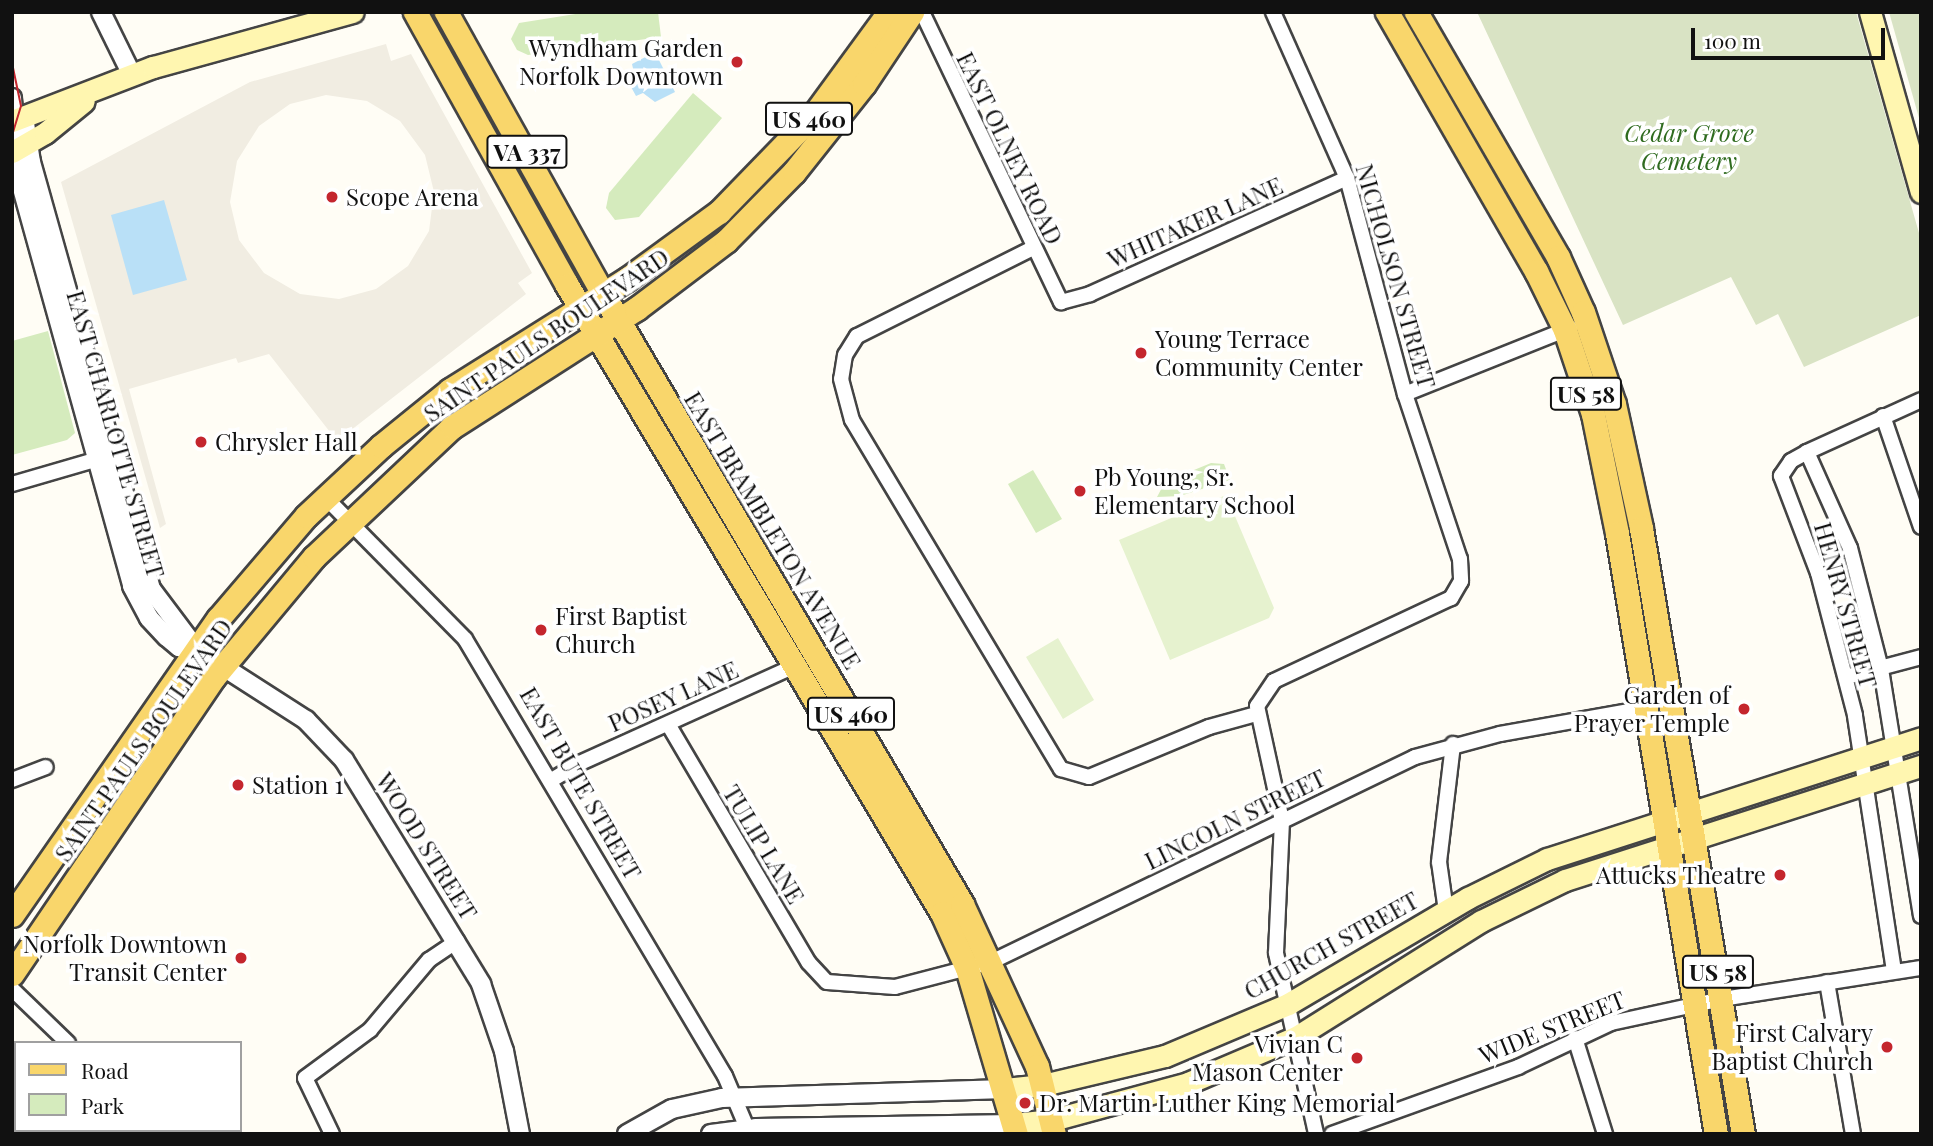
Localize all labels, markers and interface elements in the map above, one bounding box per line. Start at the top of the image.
scale bar [1695,14,1889,58]
text: 100 m [1704,26,1761,54]
place label: Wyndham Garden Norfolk Downtown [519,34,723,90]
street label: EAST OLNEY ROAD [951,46,1069,250]
marker: Wyndham Garden Norfolk Downtown [729,54,745,70]
road number: US 460 [764,100,854,138]
park label: Cedar Grove Cemetery [1624,119,1754,175]
road number: VA 337 [485,132,569,172]
street label: NICHOLSON STREET [1350,160,1442,392]
street label: WHITAKER LANE [1103,170,1287,274]
place label: Scope Arena [346,183,480,211]
marker: Scope Arena [324,189,340,205]
street label: SAINT PAULS BOULEVARD [418,242,674,428]
street label: EAST CHARLOTTE STREET [61,287,171,581]
place label: Young Terrace Community Center [1155,325,1363,381]
marker: Young Terrace Community Center [1133,345,1149,361]
road number: US 58 [1549,374,1623,414]
street label: EAST BRAMBLETON AVENUE [678,385,868,675]
place label: Chrysler Hall [215,428,358,456]
marker: Chrysler Hall [193,434,209,450]
place label: Pb Young, Sr. Elementary School [1094,463,1296,519]
marker: Pb Young, Sr. Elementary School [1072,483,1088,499]
street label: HENRY STREET [1808,518,1884,692]
place label: First Baptist Church [555,602,687,658]
street label: SAINT PAULS BOULEVARD [48,613,238,867]
marker: First Baptist Church [533,622,549,638]
street label: POSEY LANE [603,654,743,738]
street label: EAST BUTE STREET [514,681,648,885]
place label: Garden of Prayer Temple [1573,681,1730,737]
road number: US 460 [806,694,896,734]
marker: Garden of Prayer Temple [1736,701,1752,717]
street label: LINCOLN STREET [1140,763,1330,875]
street label: WOOD STREET [370,767,484,925]
place label: Station 1 [252,771,343,799]
marker: Station 1 [230,777,246,793]
street label: TULIP LANE [717,779,811,909]
place label: Attucks Theatre [1596,861,1766,889]
marker: Attucks Theatre [1772,867,1788,883]
street label: CHURCH STREET [1239,885,1423,1005]
place label: Norfolk Downtown Transit Center [23,930,227,986]
marker: Norfolk Downtown Transit Center [233,950,249,966]
road number: US 58 [1681,953,1755,992]
street label: WIDE STREET [1475,985,1629,1069]
place label: First Calvary Baptist Church [1711,1019,1873,1075]
place label: Vivian C Mason Center [1192,1030,1343,1086]
marker: First Calvary Baptist Church [1879,1039,1895,1055]
legend [14,1041,242,1132]
marker: Vivian C Mason Center [1349,1050,1365,1066]
text: Road [81,1056,129,1084]
place label: Dr. Martin Luther King Memorial [1039,1089,1396,1117]
text: Park [81,1091,124,1119]
marker: Dr. Martin Luther King Memorial [1017,1095,1033,1111]

